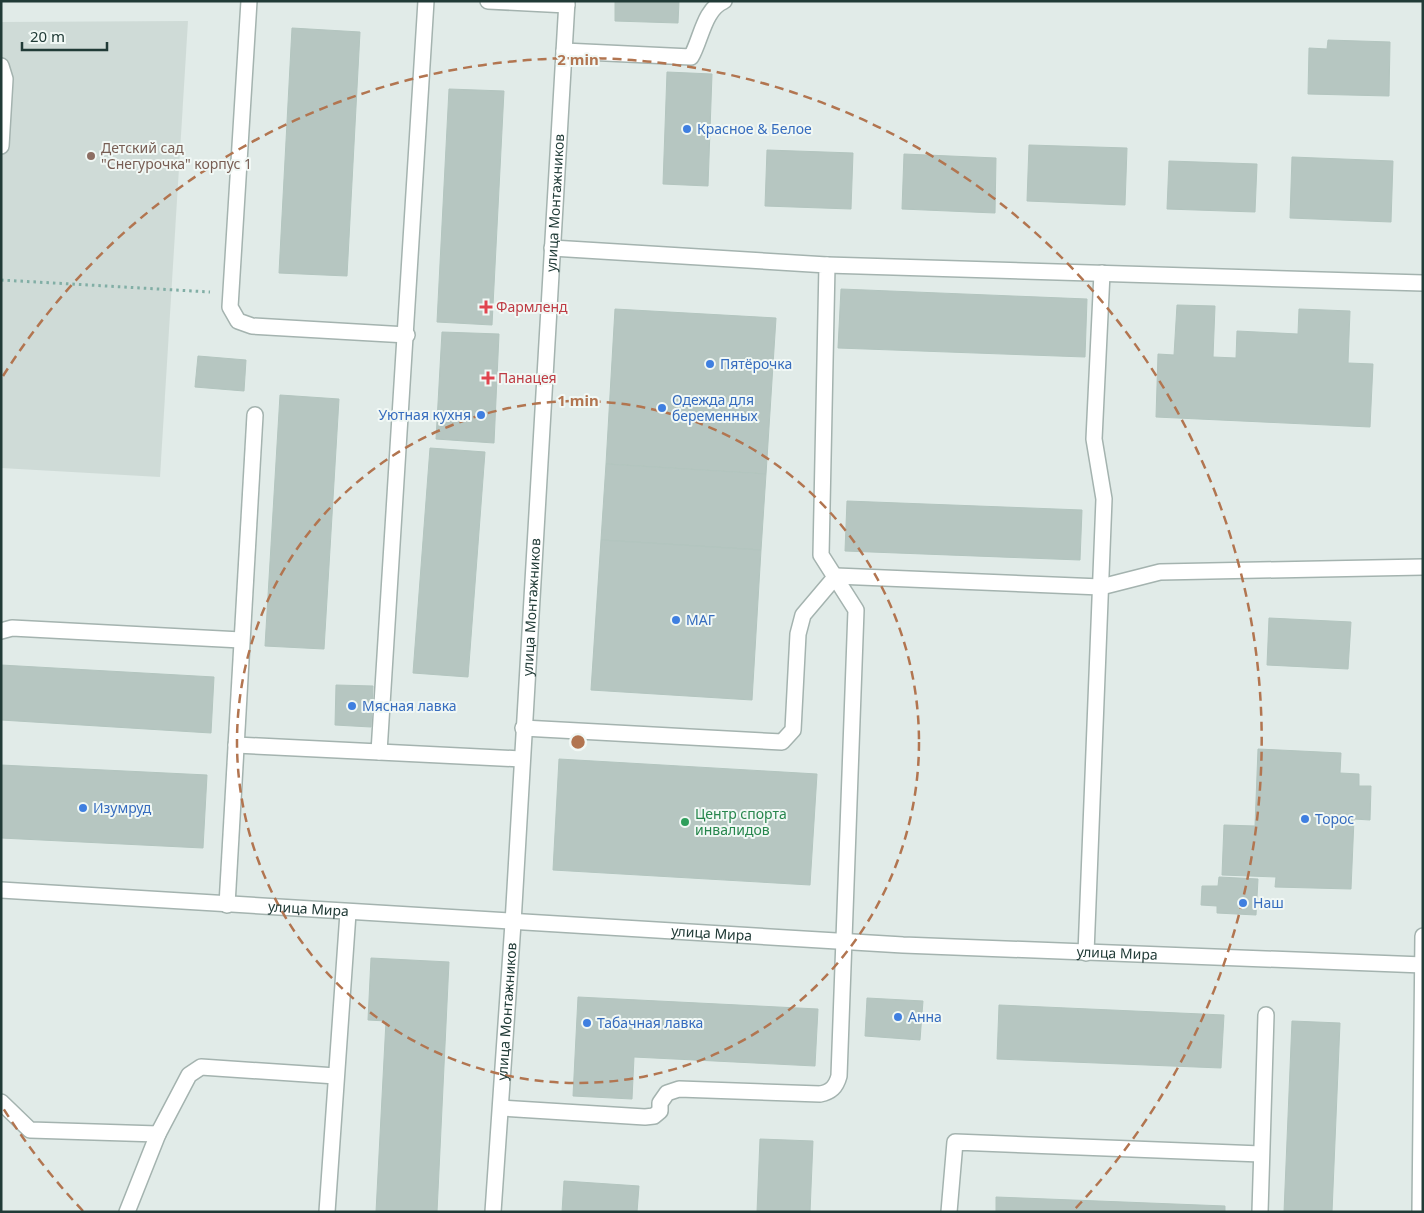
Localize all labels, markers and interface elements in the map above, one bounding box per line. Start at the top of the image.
scale bar [22,20,108,52]
text: 20 m [30,26,65,46]
text: 2 min [557,49,599,69]
place label: Красное & Белое [697,119,812,138]
marker: Красное & Белое [681,123,693,135]
street label: улица Монтажников [541,133,568,273]
place label: Детский сад "Снегурочка" корпус 1 [101,138,252,173]
marker: Детский сад "Снегурочка" корпус 1 [85,150,97,162]
place label: Фармленд [496,297,568,316]
marker: Фармленд [480,301,492,313]
place label: Пятёрочка [720,354,792,373]
marker: Пятёрочка [704,358,716,370]
place label: Панацея [498,368,557,387]
marker: Панацея [482,372,494,384]
text: 1 min [557,390,599,410]
place label: Одежда для беременных [672,390,759,425]
marker: Одежда для беременных [656,402,668,414]
place label: Уютная кухня [378,405,471,424]
marker: Уютная кухня [475,409,487,421]
street label: улица Монтажников [517,537,545,677]
place label: МАГ [686,610,715,629]
marker: МАГ [670,614,682,626]
place label: Мясная лавка [362,696,457,715]
marker: Мясная лавка [346,700,358,712]
centre of rings [569,733,587,751]
place label: Изумруд [93,798,152,817]
marker: Изумруд [77,802,89,814]
place label: Центр спорта инвалидов [695,804,787,839]
place label: Торос [1315,809,1354,828]
marker: Торос [1299,813,1311,825]
marker: Центр спорта инвалидов [679,816,691,828]
place label: Наш [1253,893,1284,912]
street label: улица Мира [267,896,350,920]
marker: Наш [1237,897,1249,909]
street label: улица Мира [671,921,753,945]
street label: улица Монтажников [492,942,521,1081]
street label: улица Мира [1076,942,1158,964]
place label: Анна [908,1007,942,1026]
marker: Анна [892,1011,904,1023]
place label: Табачная лавка [597,1013,703,1032]
marker: Табачная лавка [581,1017,593,1029]

